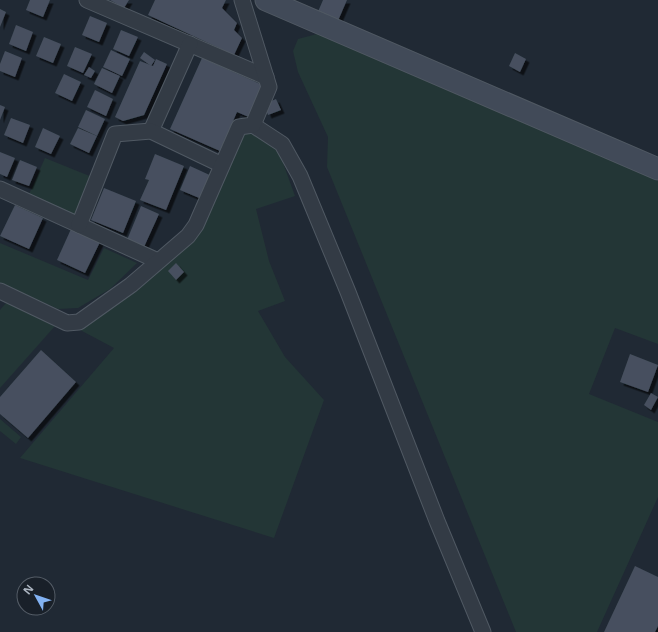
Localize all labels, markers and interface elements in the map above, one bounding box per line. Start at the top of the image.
north arrow [16,576,56,616]
text: N [19,581,37,598]

